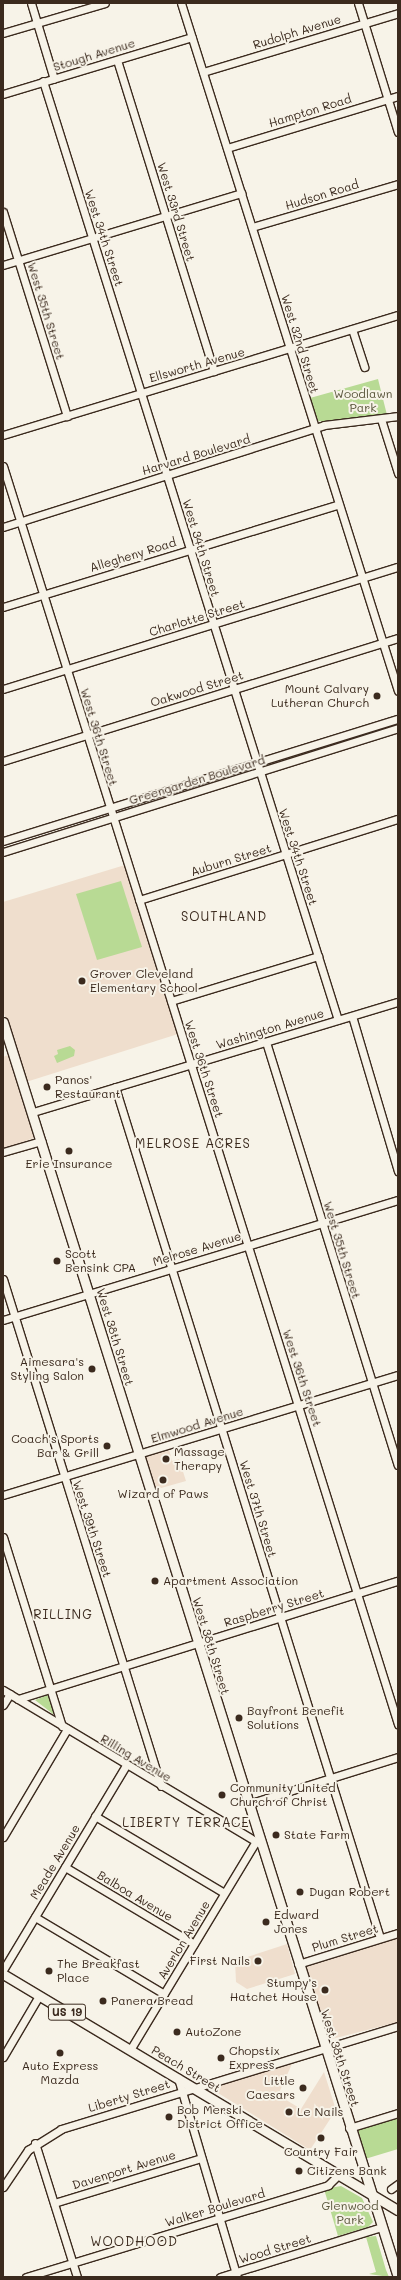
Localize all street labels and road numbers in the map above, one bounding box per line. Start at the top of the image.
street label: Rudolph Avenue [251,12,343,52]
street label: Stough Avenue [51,36,137,74]
street label: Hampton Road [267,92,353,130]
street label: West 33rd Street [154,161,198,263]
street label: Hudson Road [284,177,360,213]
street label: West 34th Street [82,188,126,288]
street label: West 35th Street [24,261,68,361]
street label: West 32nd Street [278,293,322,395]
street label: Ellsworth Avenue [148,344,246,386]
street label: Harvard Boulevard [140,432,252,478]
street label: West 34th Street [179,498,223,598]
street label: Allegheny Road [88,535,178,575]
street label: Charlotte Street [148,597,246,639]
street label: Oakwood Street [149,668,245,710]
street label: West 36th Street [77,686,121,788]
street label: Greengarden Boulevard [127,752,267,808]
street label: West 34th Street [276,807,320,907]
street label: Auburn Street [189,841,273,879]
street label: Washington Avenue [214,1006,326,1052]
street label: West 36th Street [182,1019,226,1119]
street label: West 35th Street [320,1200,364,1300]
street label: Melrose Avenue [151,1229,243,1269]
street label: West 38th Street [93,1286,137,1388]
street label: West 36th Street [280,1328,324,1428]
street label: Elmwood Avenue [149,1404,245,1446]
street label: West 37th Street [236,1459,280,1559]
street label: West 39th Street [70,1479,114,1579]
street label: Raspberry Street [222,1586,326,1630]
street label: West 38th Street [189,1595,233,1697]
street label: Rilling Avenue [98,1731,174,1785]
street label: Meade Avenue [27,1822,83,1902]
street label: Balboa Avenue [95,1868,175,1924]
street label: Averlon Avenue [155,1898,213,1982]
street label: Plum Street [310,1921,380,1955]
road number: US 19 [47,2003,87,2021]
street label: West 38th Street [318,2008,362,2108]
street label: Peach Street [149,2043,223,2095]
street label: Liberty Street [86,2077,172,2115]
street label: Davenport Avenue [71,2147,177,2193]
street label: Walker Boulevard [163,2186,267,2230]
street label: Wood Street [237,2231,313,2267]

